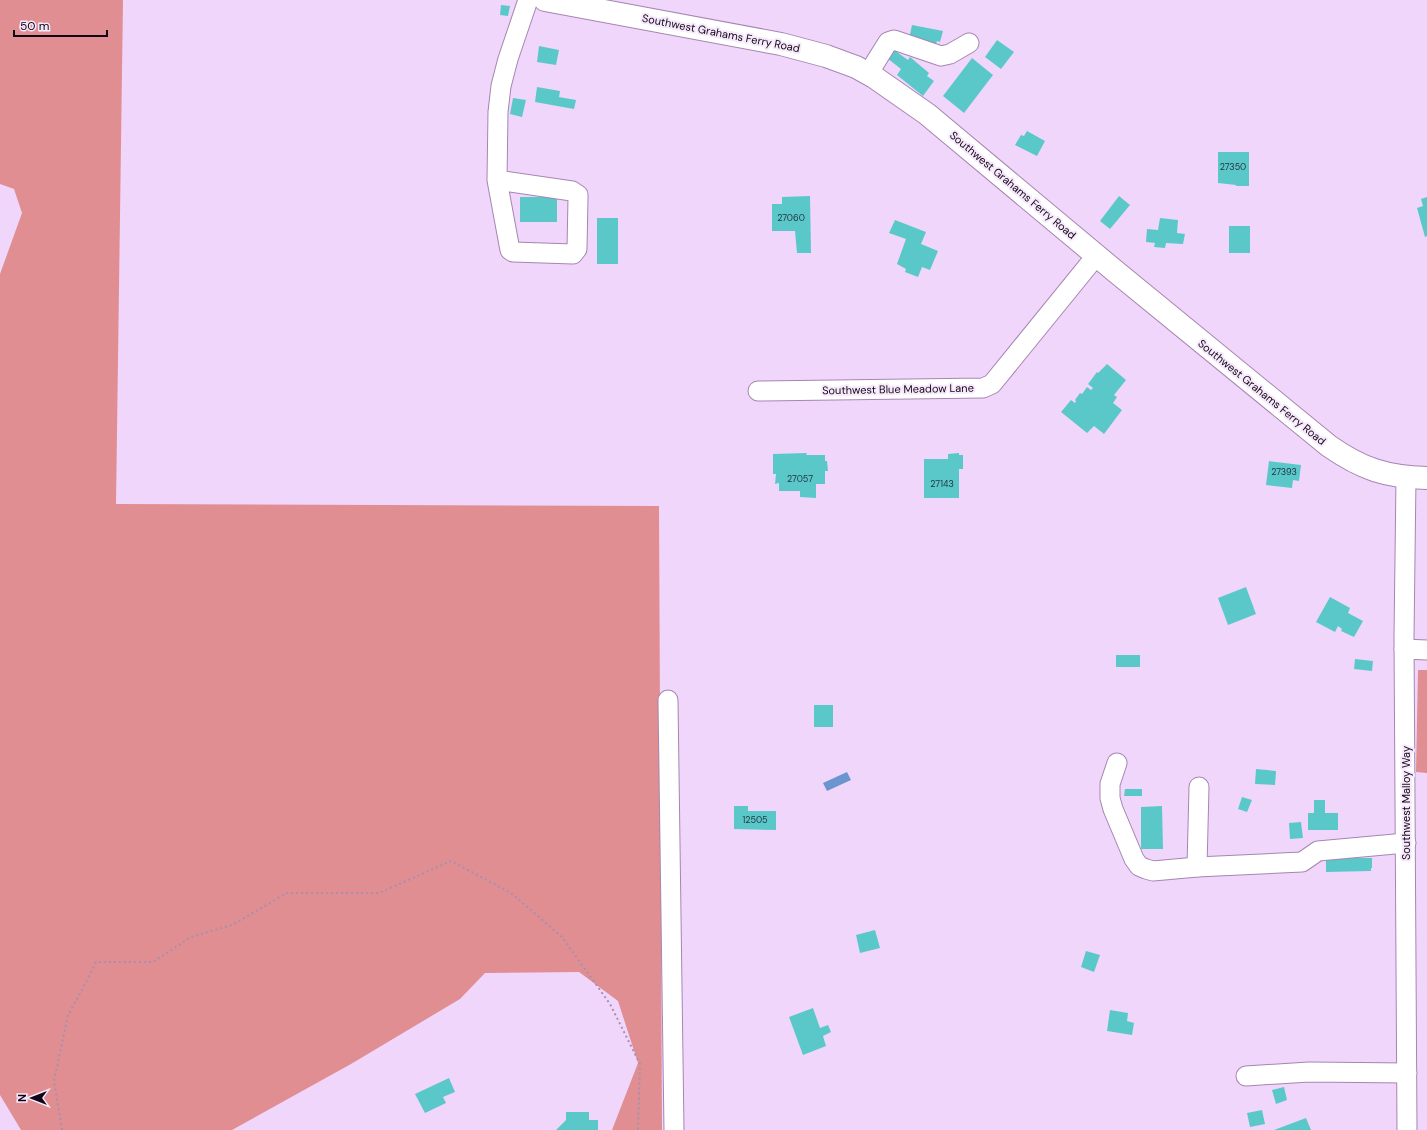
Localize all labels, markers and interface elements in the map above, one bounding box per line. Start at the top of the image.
street label: Southwest Grahams Ferry Road [641,11,801,55]
scale bar [14,12,107,38]
text: 50 m [20,18,49,34]
street label: Southwest Grahams Ferry Road [947,128,1079,242]
house number: 27350 [1220,161,1246,173]
house number: 27060 [777,212,805,224]
street label: Southwest Grahams Ferry Road [1195,336,1329,448]
street label: Southwest Blue Meadow Lane [822,381,974,397]
house number: 27393 [1271,466,1297,478]
house number: 27057 [787,473,813,485]
house number: 27143 [930,478,954,490]
street label: Southwest Malloy Way [1399,746,1413,860]
house number: 12505 [742,814,768,826]
north arrow [12,1078,52,1118]
text: N [15,1094,29,1102]

